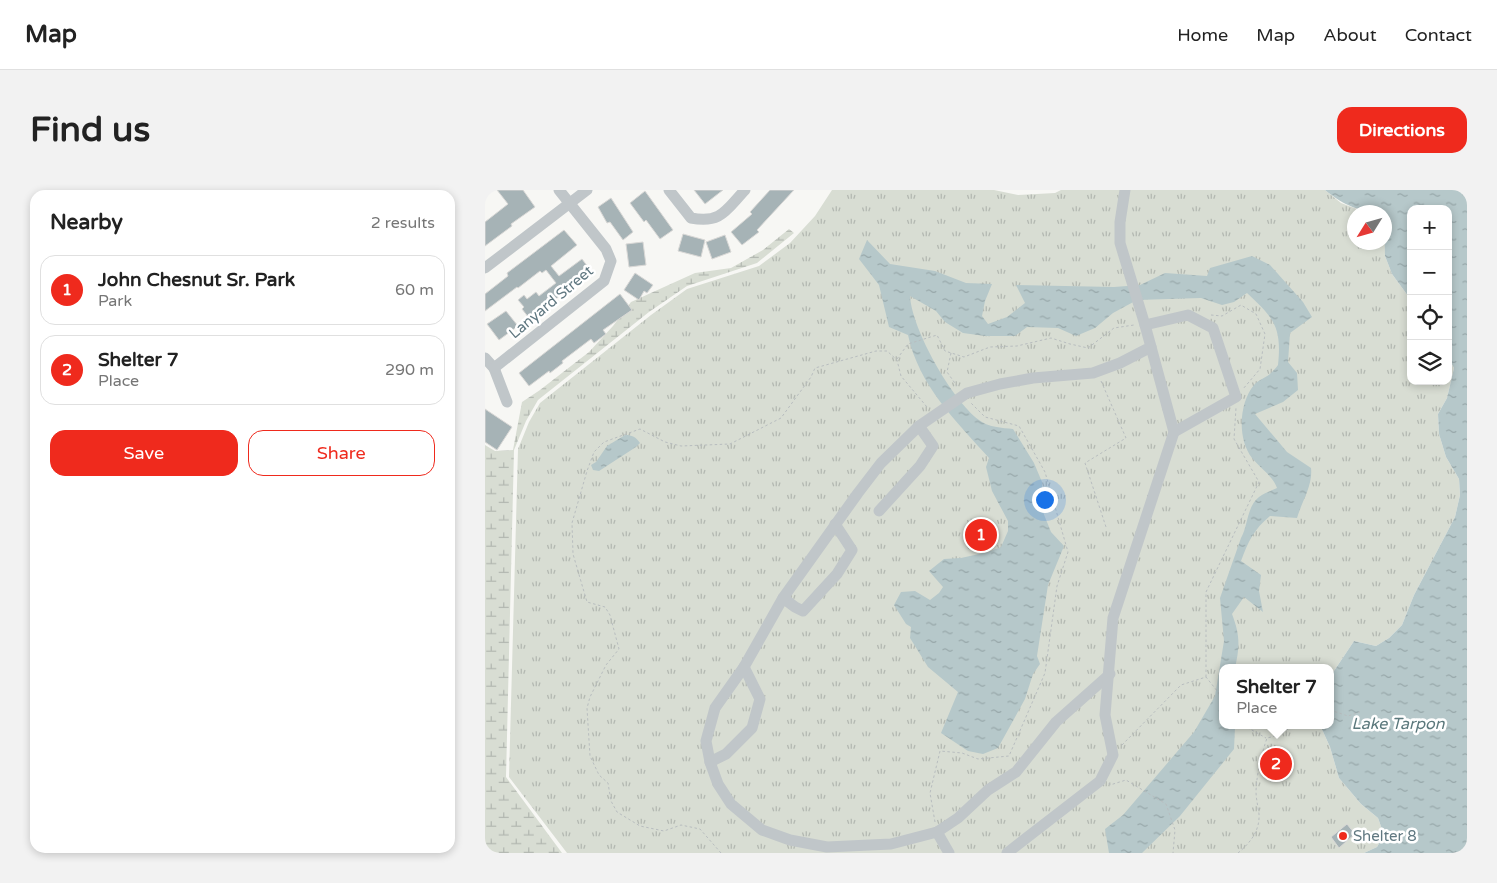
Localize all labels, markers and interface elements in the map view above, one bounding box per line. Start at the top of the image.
text: Map [25,20,77,49]
text: Home [1177,24,1228,46]
text: Map [1256,24,1295,46]
text: About [1323,24,1377,46]
text: Contact [1405,24,1472,46]
button: Directions [1337,107,1467,153]
text: Find us [30,109,150,151]
north arrow [1347,205,1392,250]
map controls [1407,205,1452,385]
button: + [1407,205,1452,250]
text: Nearby [50,210,123,235]
text: 2 results [371,213,435,233]
button: − [1407,250,1452,295]
street label: Lanyard Street [505,261,597,342]
text: John Chesnut Sr. Park [98,269,295,291]
text: 1 [62,280,72,300]
text: 60 m [395,280,434,300]
text: Park [98,291,132,311]
button: locate [1407,295,1452,340]
button: layers [1407,340,1452,385]
text: Shelter 7 [98,349,179,371]
text: 2 [62,360,72,380]
text: 290 m [385,360,434,380]
text: Place [98,371,139,391]
button: Save [50,430,238,476]
button: Share [248,430,435,476]
your location [1032,487,1058,513]
pin: 1 [965,516,997,554]
popup [1219,664,1334,729]
text: Shelter 7 [1236,676,1317,698]
text: Place [1236,698,1277,718]
water label: Lake Tarpon [1351,714,1446,734]
pin: 2 [1260,745,1292,783]
place label: Shelter 8 [1353,827,1417,845]
marker: Shelter 8 [1337,830,1349,842]

